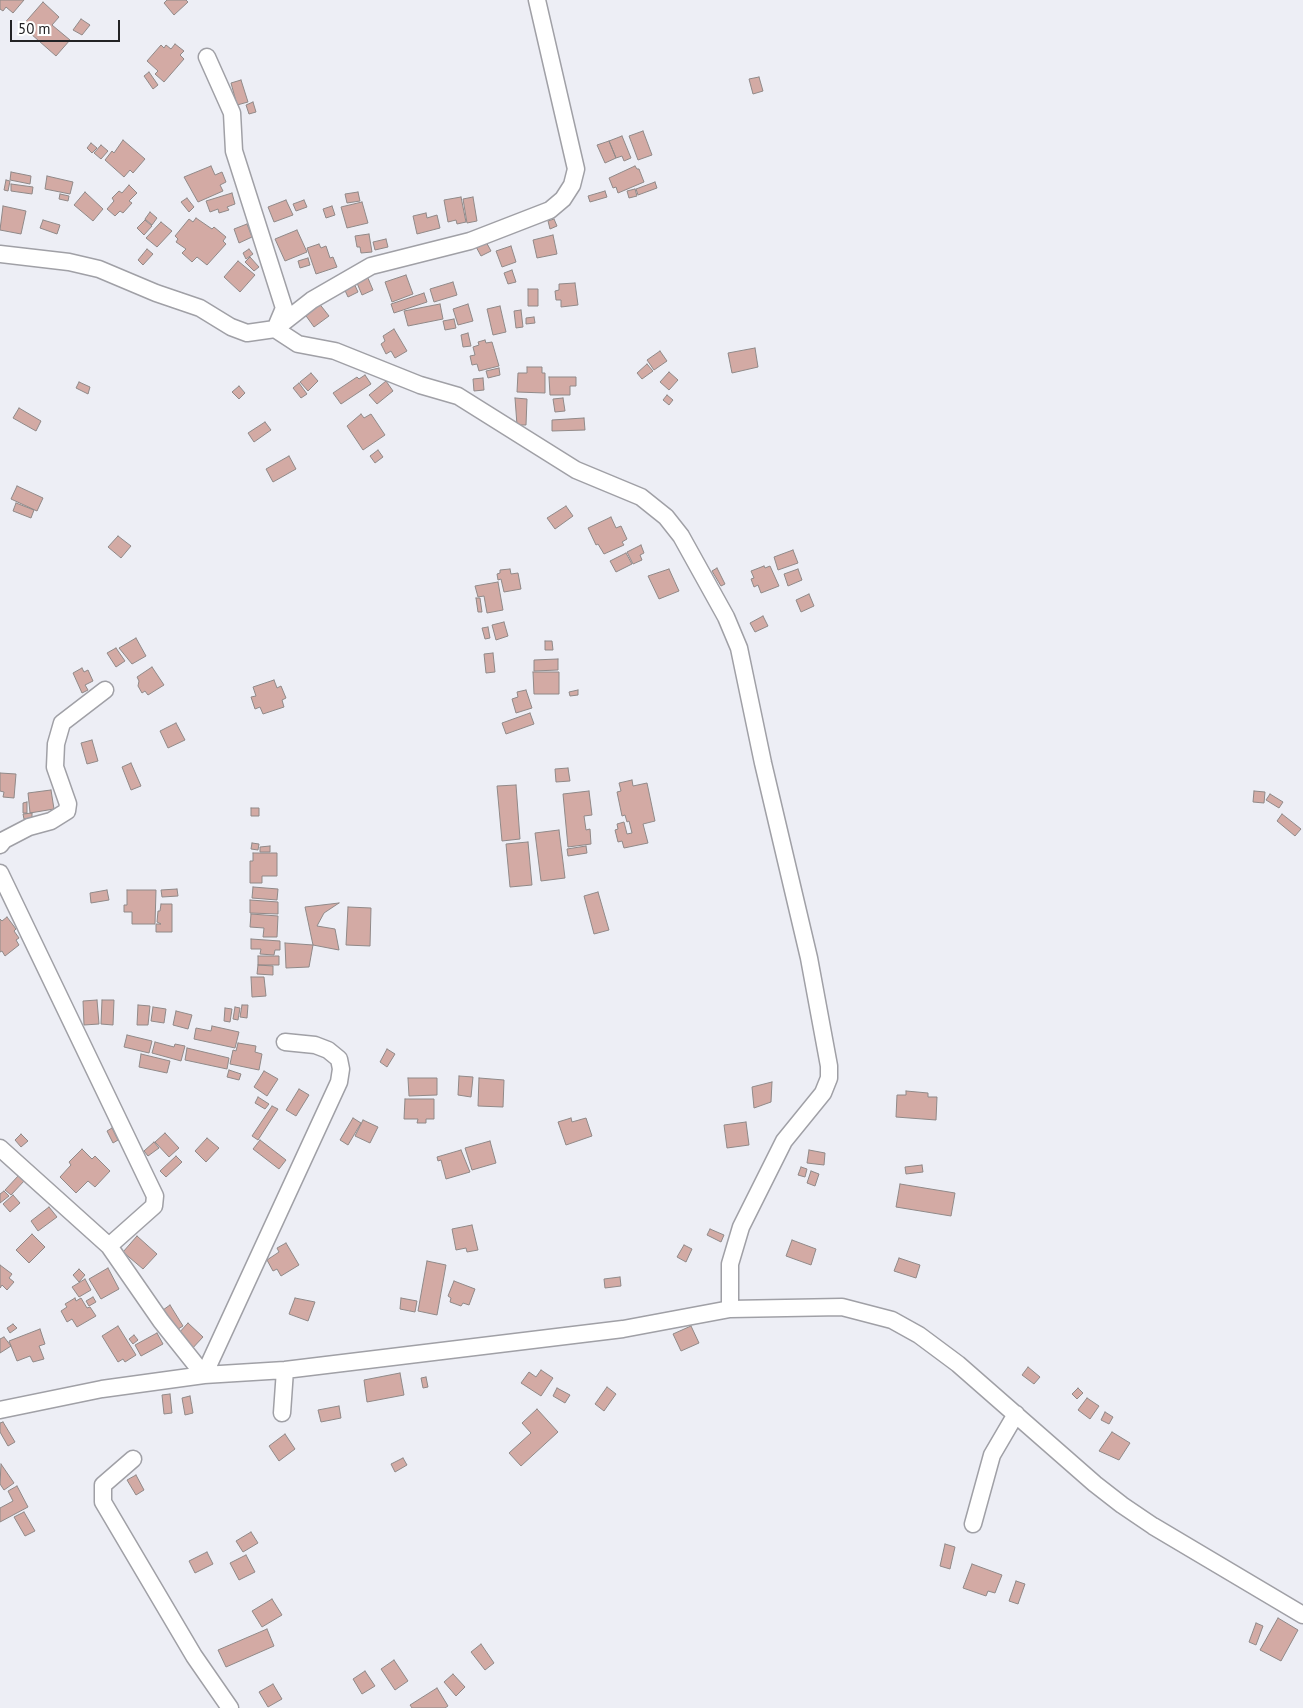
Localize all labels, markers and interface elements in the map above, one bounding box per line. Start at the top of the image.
scale bar [12,10,122,42]
text: 50 m [18,19,51,38]

